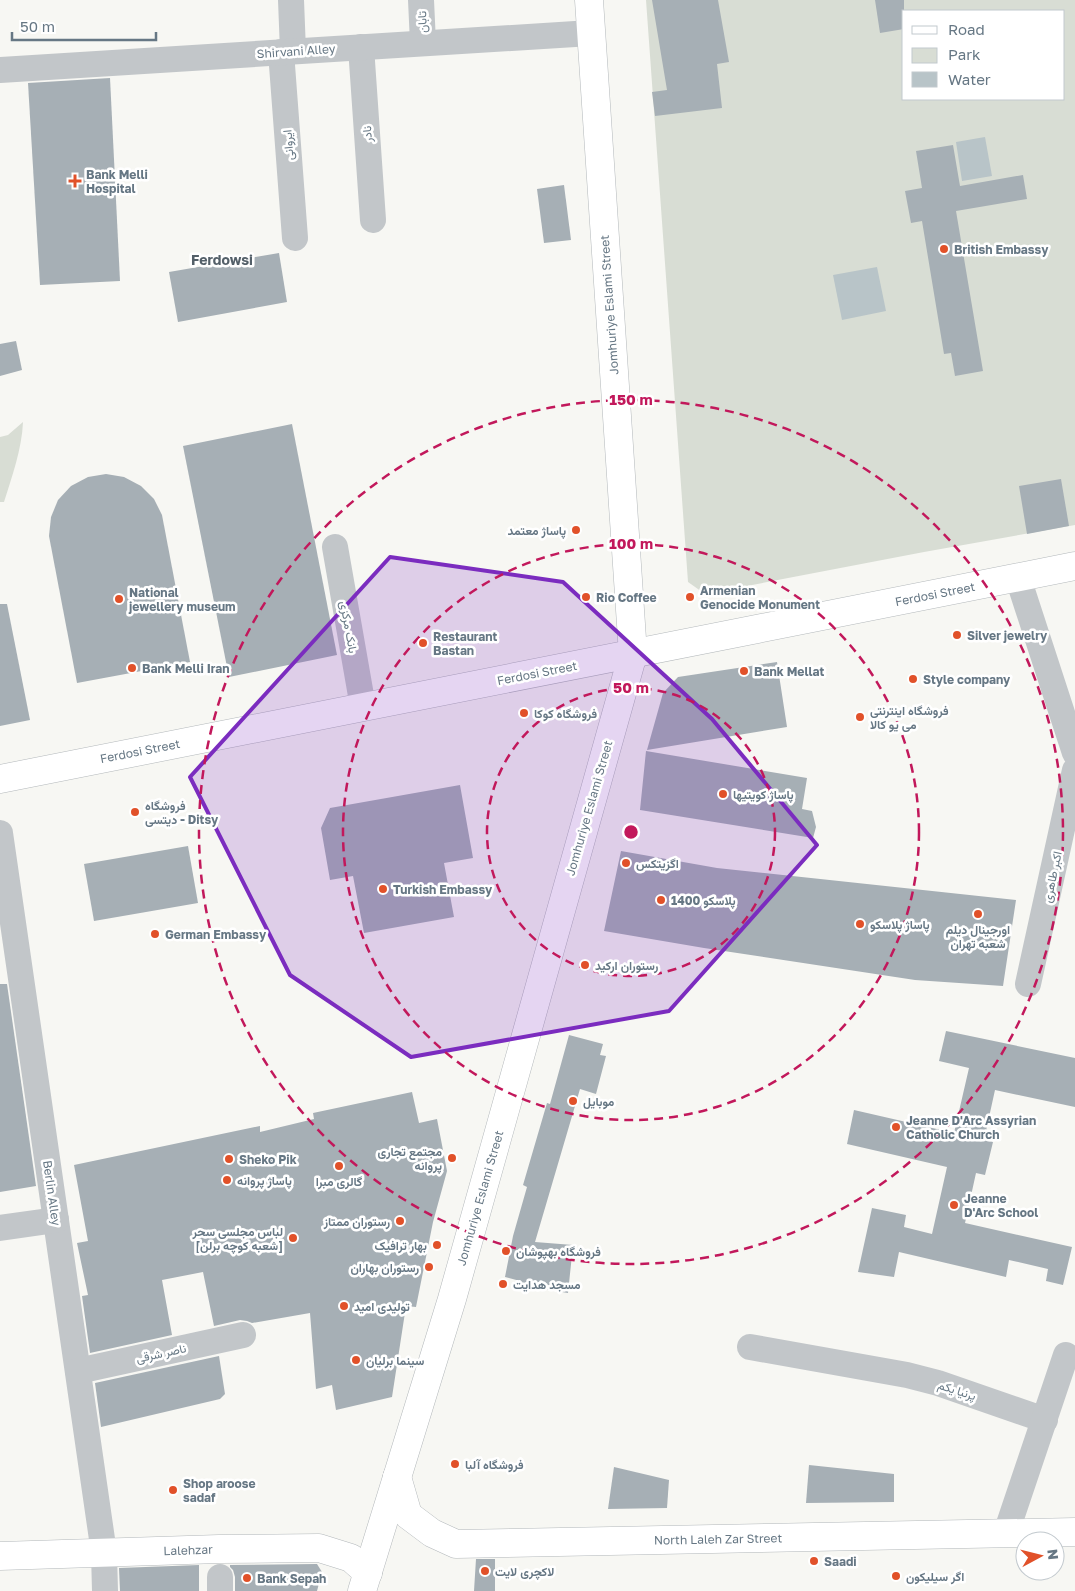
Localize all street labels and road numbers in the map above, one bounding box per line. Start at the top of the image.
street label: تابان [414,11,430,33]
street label: Shirvani Alley [256,41,336,61]
street label: نادر [359,125,376,144]
street label: ایروانی [279,129,298,161]
street label: Jomhuriye Eslami Street [597,234,621,375]
street label: Ferdosi Street [894,579,976,609]
street label: بانک مرکزی [336,600,361,654]
street label: Ferdosi Street [496,658,578,688]
street label: Ferdosi Street [99,736,181,766]
street label: Jomhuriye Eslami Street [562,738,616,877]
street label: اکبر طاهری [1039,850,1066,904]
street label: Jomhuriye Eslami Street [453,1128,507,1267]
street label: Berlin Alley [40,1159,64,1227]
street label: ناصر شرقی [135,1340,188,1367]
street label: پرنیا یکم [936,1377,978,1404]
street label: North Laleh Zar Street [654,1530,783,1548]
street label: Lalehzar [163,1542,213,1558]

